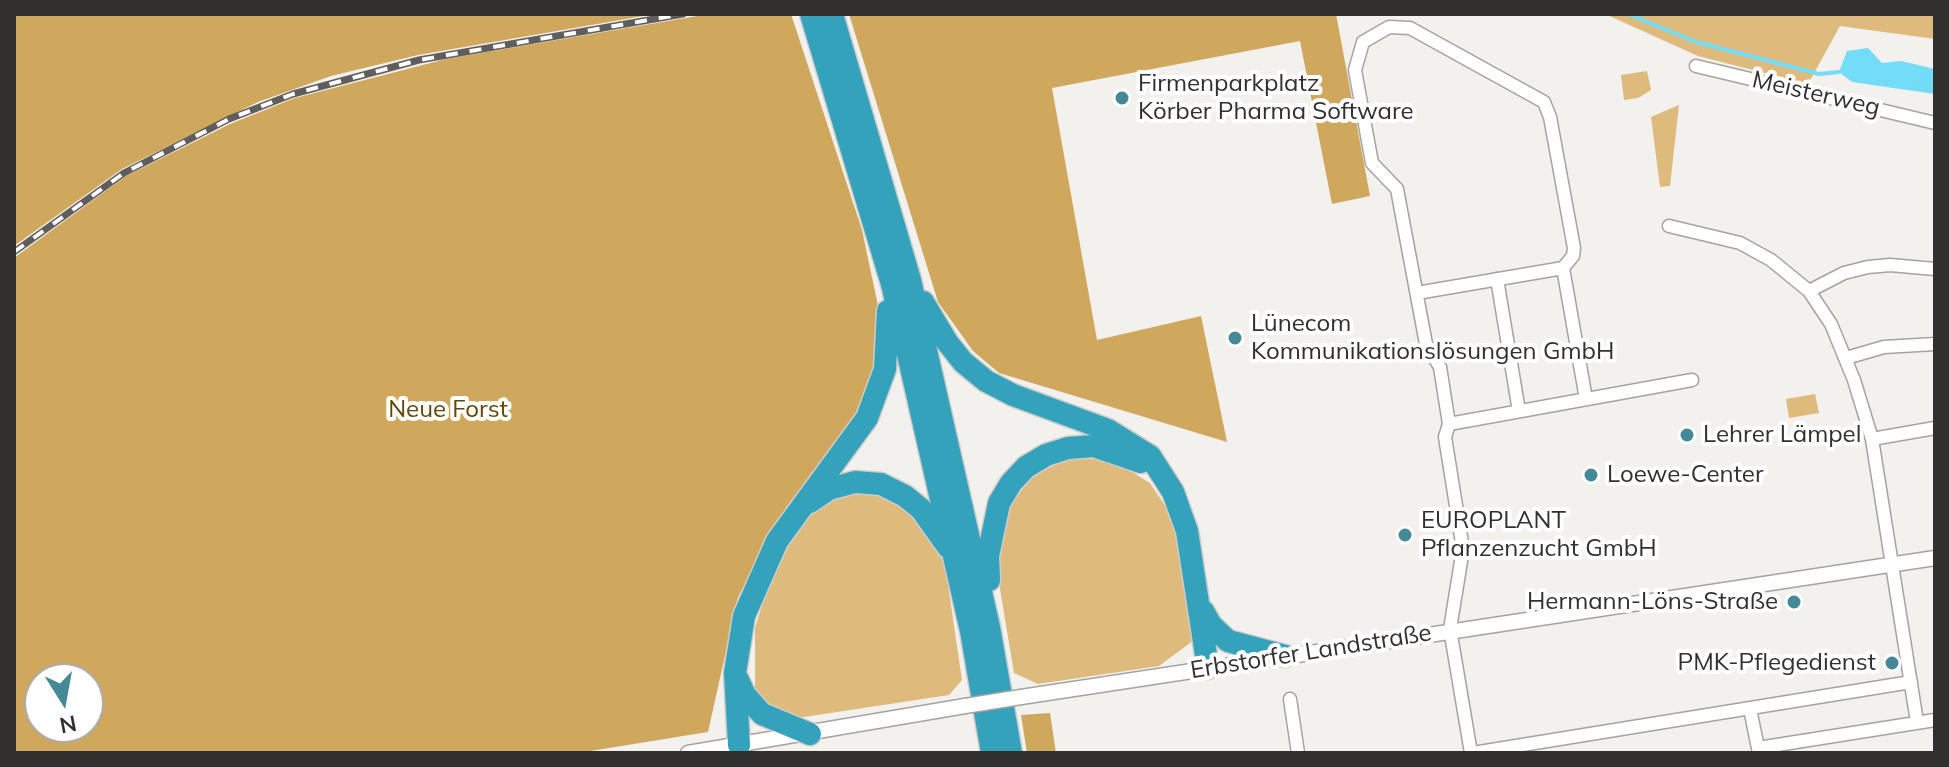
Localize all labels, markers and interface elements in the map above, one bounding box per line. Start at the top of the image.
street label: Meisterweg [1749,65,1883,123]
place label: Firmenparkplatz Körber Pharma Software [1138,70,1414,126]
marker: Firmenparkplatz Körber Pharma Software [1113,89,1131,107]
place label: Lünecom Kommunikationslösungen GmbH [1251,310,1614,366]
marker: Lünecom Kommunikationslösungen GmbH [1226,329,1244,347]
park label: Neue Forst [388,396,508,424]
place label: Lehrer Lämpel [1703,421,1861,449]
marker: Lehrer Lämpel [1678,426,1696,444]
place label: Loewe-Center [1607,461,1764,489]
marker: Loewe-Center [1582,466,1600,484]
place label: EUROPLANT Pflanzenzucht GmbH [1421,507,1657,563]
marker: EUROPLANT Pflanzenzucht GmbH [1396,526,1414,544]
place label: Hermann-Löns-Straße [1527,588,1778,616]
marker: Hermann-Löns-Straße [1785,593,1803,611]
street label: Erbstorfer Landstraße [1188,619,1434,685]
place label: PMK-Pflegedienst [1678,649,1876,677]
marker: PMK-Pflegedienst [1883,654,1901,672]
north arrow [24,663,104,743]
text: N [57,709,79,740]

